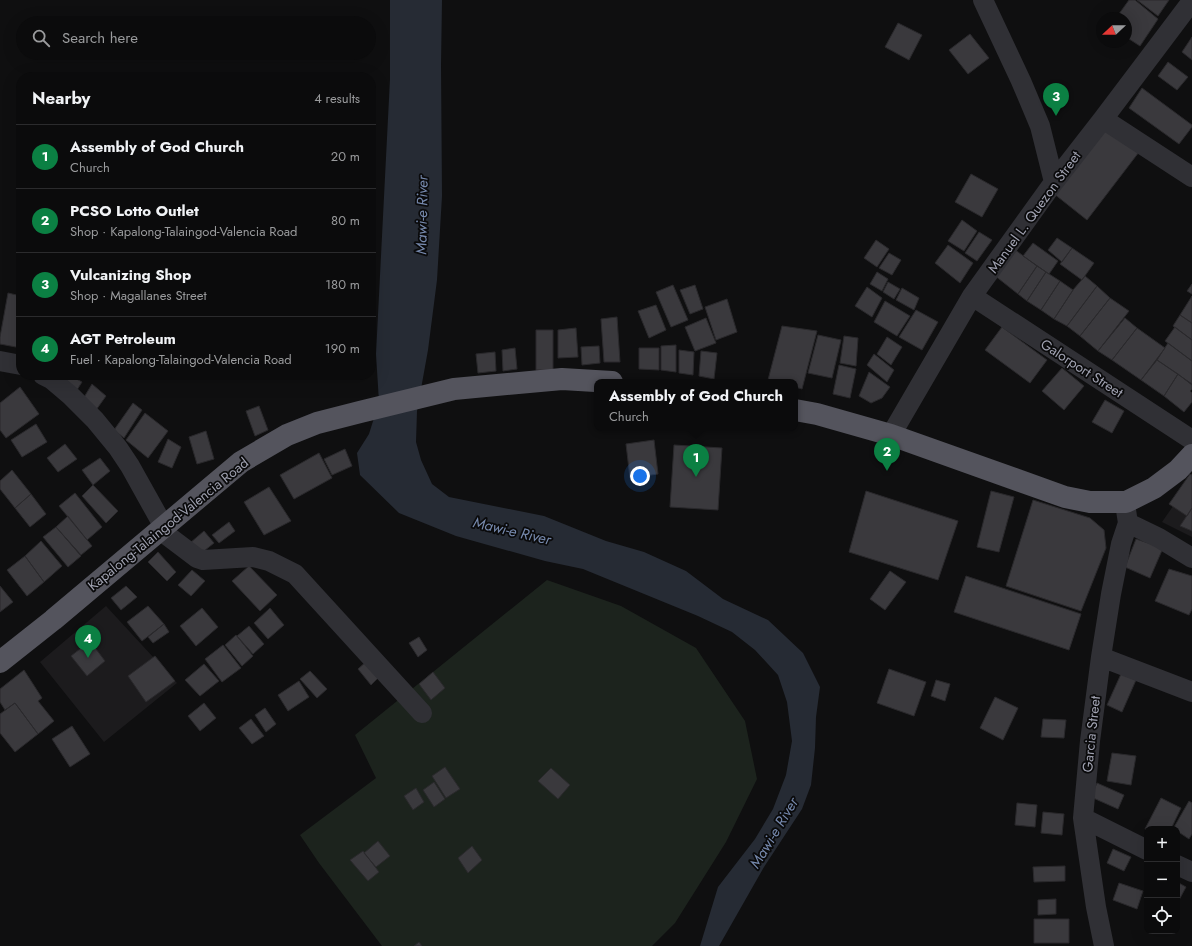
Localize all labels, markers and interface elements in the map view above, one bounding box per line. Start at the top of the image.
north arrow [1096,12,1132,48]
search box [16,16,376,60]
icon: search [30,27,52,49]
text: Search here [62,27,138,49]
pin: 3 [1043,83,1069,116]
text: Nearby [32,86,90,110]
text: 4 results [314,89,360,108]
text: Assembly of God Church [70,136,244,158]
street label: Manuel L. Quezon Street [983,146,1086,277]
text: 1 [42,147,48,166]
text: 20 m [331,147,360,166]
text: Church [70,158,110,177]
water label: Mawi-e River [410,174,434,255]
text: PCSO Lotto Outlet [70,200,199,222]
text: 2 [41,211,49,230]
text: 80 m [331,211,360,230]
text: Shop · Kapalong-Talaingod-Valencia Road [70,222,297,241]
text: Vulcanizing Shop [70,264,191,286]
text: 3 [41,275,49,294]
text: 180 m [325,275,360,294]
text: Shop · Magallanes Street [70,286,207,305]
text: AGT Petroleum [70,328,176,350]
street label: Galorport Street [1037,334,1128,403]
text: 4 [40,339,50,358]
text: 190 m [325,339,360,358]
text: Fuel · Kapalong-Talaingod-Valencia Road [70,350,292,369]
popup [594,379,798,431]
text: Assembly of God Church [609,385,783,407]
text: Church [609,407,649,426]
pin: 2 [874,438,900,471]
pin: 1 [683,444,709,477]
street label: Kapalong-Talaingod-Valencia Road [83,453,253,595]
your location [630,466,650,486]
water label: Mawi-e River [471,511,554,551]
pin: 4 [75,625,101,658]
street label: Garcia Street [1077,694,1105,773]
water label: Mawi-e River [744,792,804,873]
map controls [1144,826,1180,934]
button: + [1144,826,1180,862]
button: − [1144,862,1180,898]
button: locate [1144,898,1180,934]

